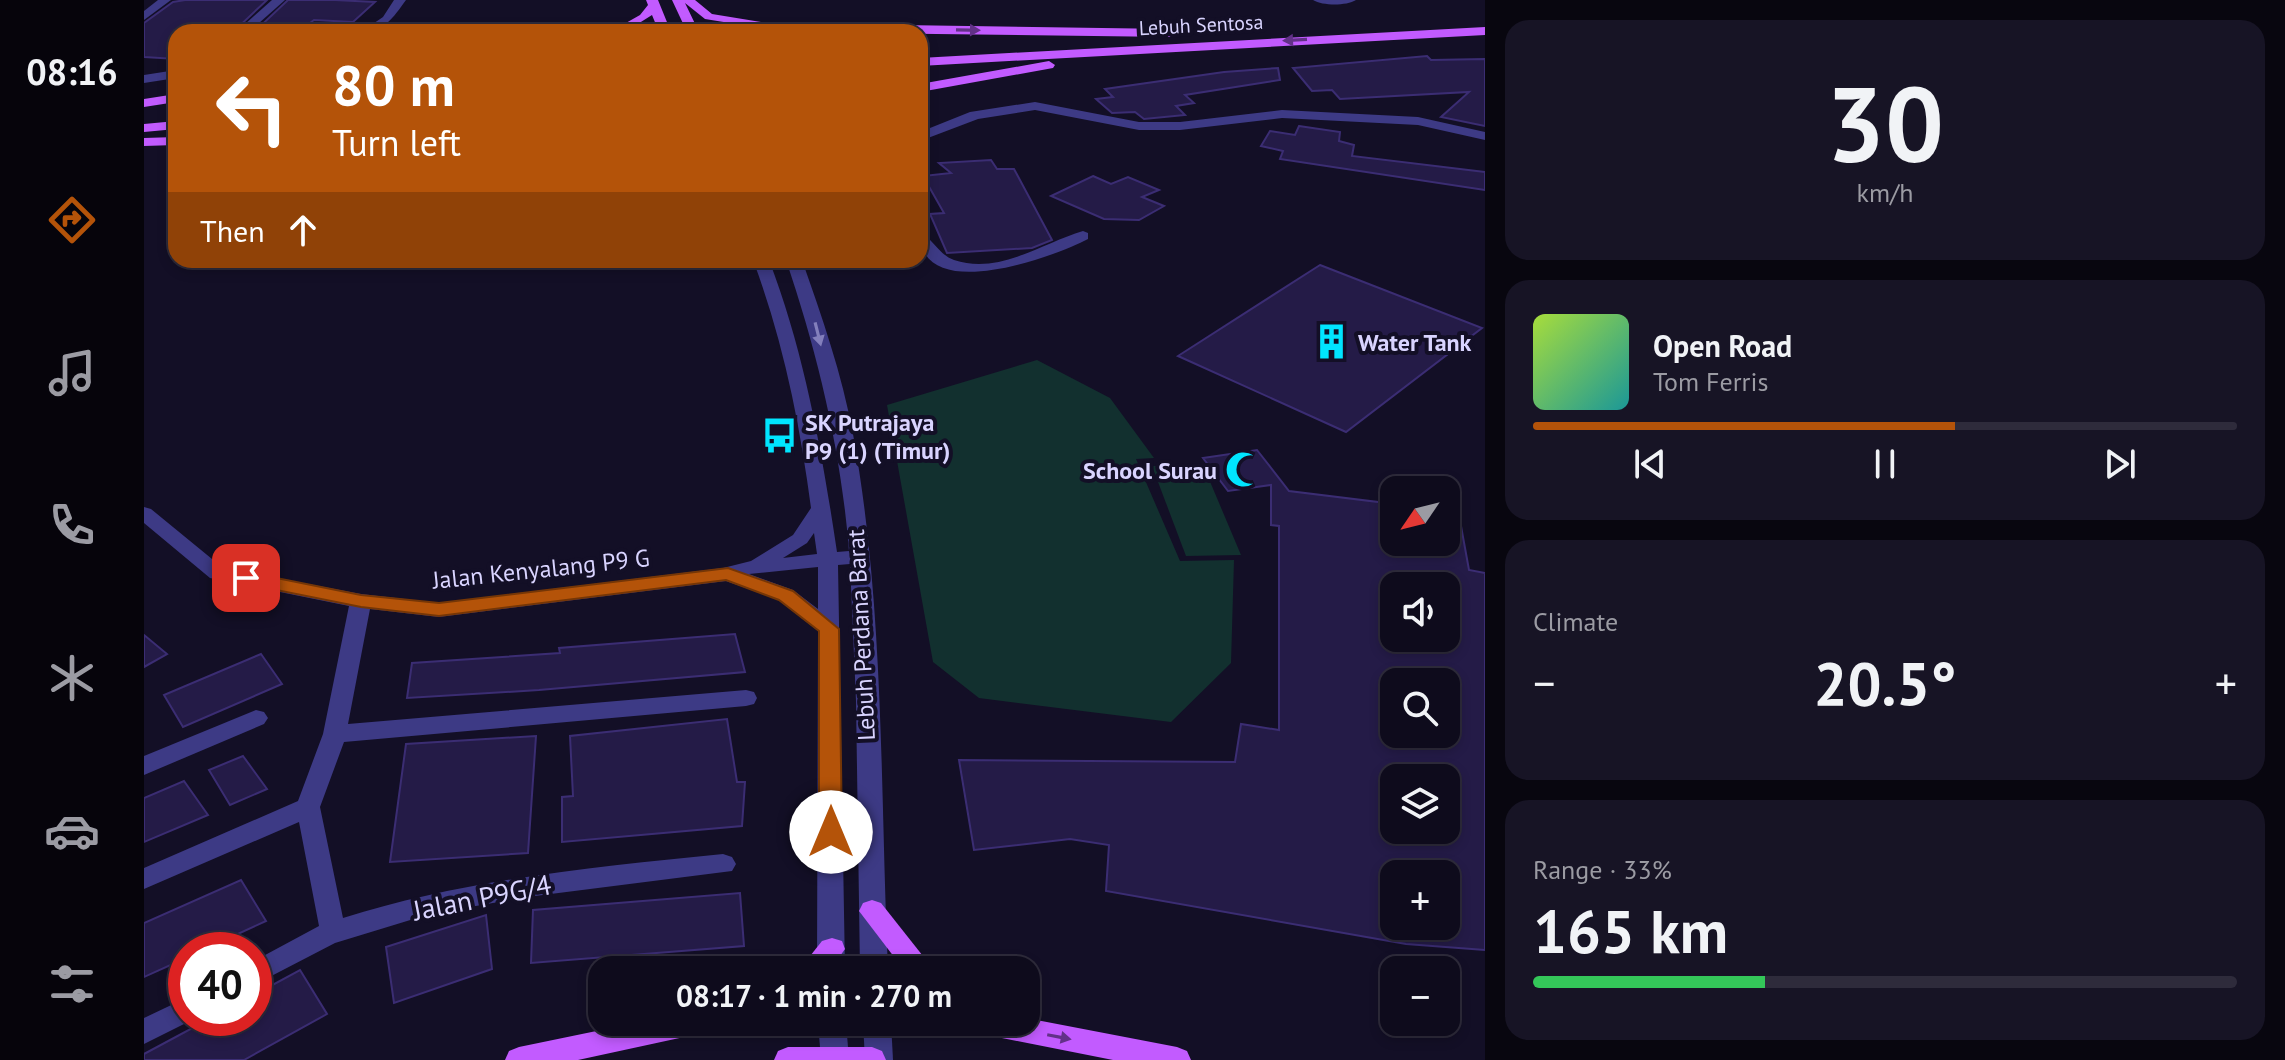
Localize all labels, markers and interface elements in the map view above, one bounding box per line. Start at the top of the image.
street label: Lebuh Sentosa [1138,9,1264,41]
one-way arrow [956,24,981,36]
one-way arrow [1282,34,1307,47]
text: 08:16 [26,48,118,95]
text: 80 m [332,49,455,121]
icon: left [200,56,304,160]
text: 30 [1826,56,1944,191]
text: Turn left [332,119,461,166]
text: km/h [1857,176,1914,209]
icon: directions [44,192,100,248]
icon: ahead [281,208,325,252]
text: Then [200,211,265,250]
one-way arrow [813,322,825,347]
building icon: Water Tank [1313,323,1351,361]
text: Open Road [1653,326,1792,365]
place label: Water Tank [1358,327,1472,358]
icon: music [44,345,100,401]
text: Tom Ferris [1653,365,1768,398]
place label: SK Putrajaya P9 (1) (Timur) [805,407,950,466]
bus stop icon: SK Putrajaya P9 (1) (Timur) [760,417,798,455]
icon: previous [1628,442,1672,486]
icon: pause [1863,442,1907,486]
icon: next [2098,442,2142,486]
mosque icon: School Surau [1224,451,1262,489]
place label: School Surau [1083,455,1217,486]
north arrow [1380,476,1460,556]
map controls [1380,476,1460,1036]
icon: phone [44,497,100,553]
street label: Lebuh Perdana Barat [840,528,882,742]
street label: Jalan Kenyalang P9 G [430,542,651,596]
pin [212,544,280,612]
icon: arrive [224,556,268,600]
button: sound [1380,572,1460,652]
text: Climate [1533,605,1618,638]
text: 20.5° [1813,644,1957,722]
icon: climate [44,650,100,706]
text: − [1533,654,1555,711]
text: + [2215,654,2237,711]
button: search [1380,668,1460,748]
button: layers [1380,764,1460,844]
position arrow [789,790,873,874]
icon: car [44,803,100,859]
text: Range · 33% [1533,853,1672,886]
button: + [1380,860,1460,940]
street label: Jalan P9G/4 [409,865,554,929]
text: 165 km [1533,892,1728,970]
speed limit sign: 40 [168,932,272,1036]
icon: filters [44,956,100,1012]
button: − [1380,956,1460,1036]
text: 08:17 · 1 min · 270 m [676,976,952,1015]
one-way arrow [1047,1031,1072,1044]

